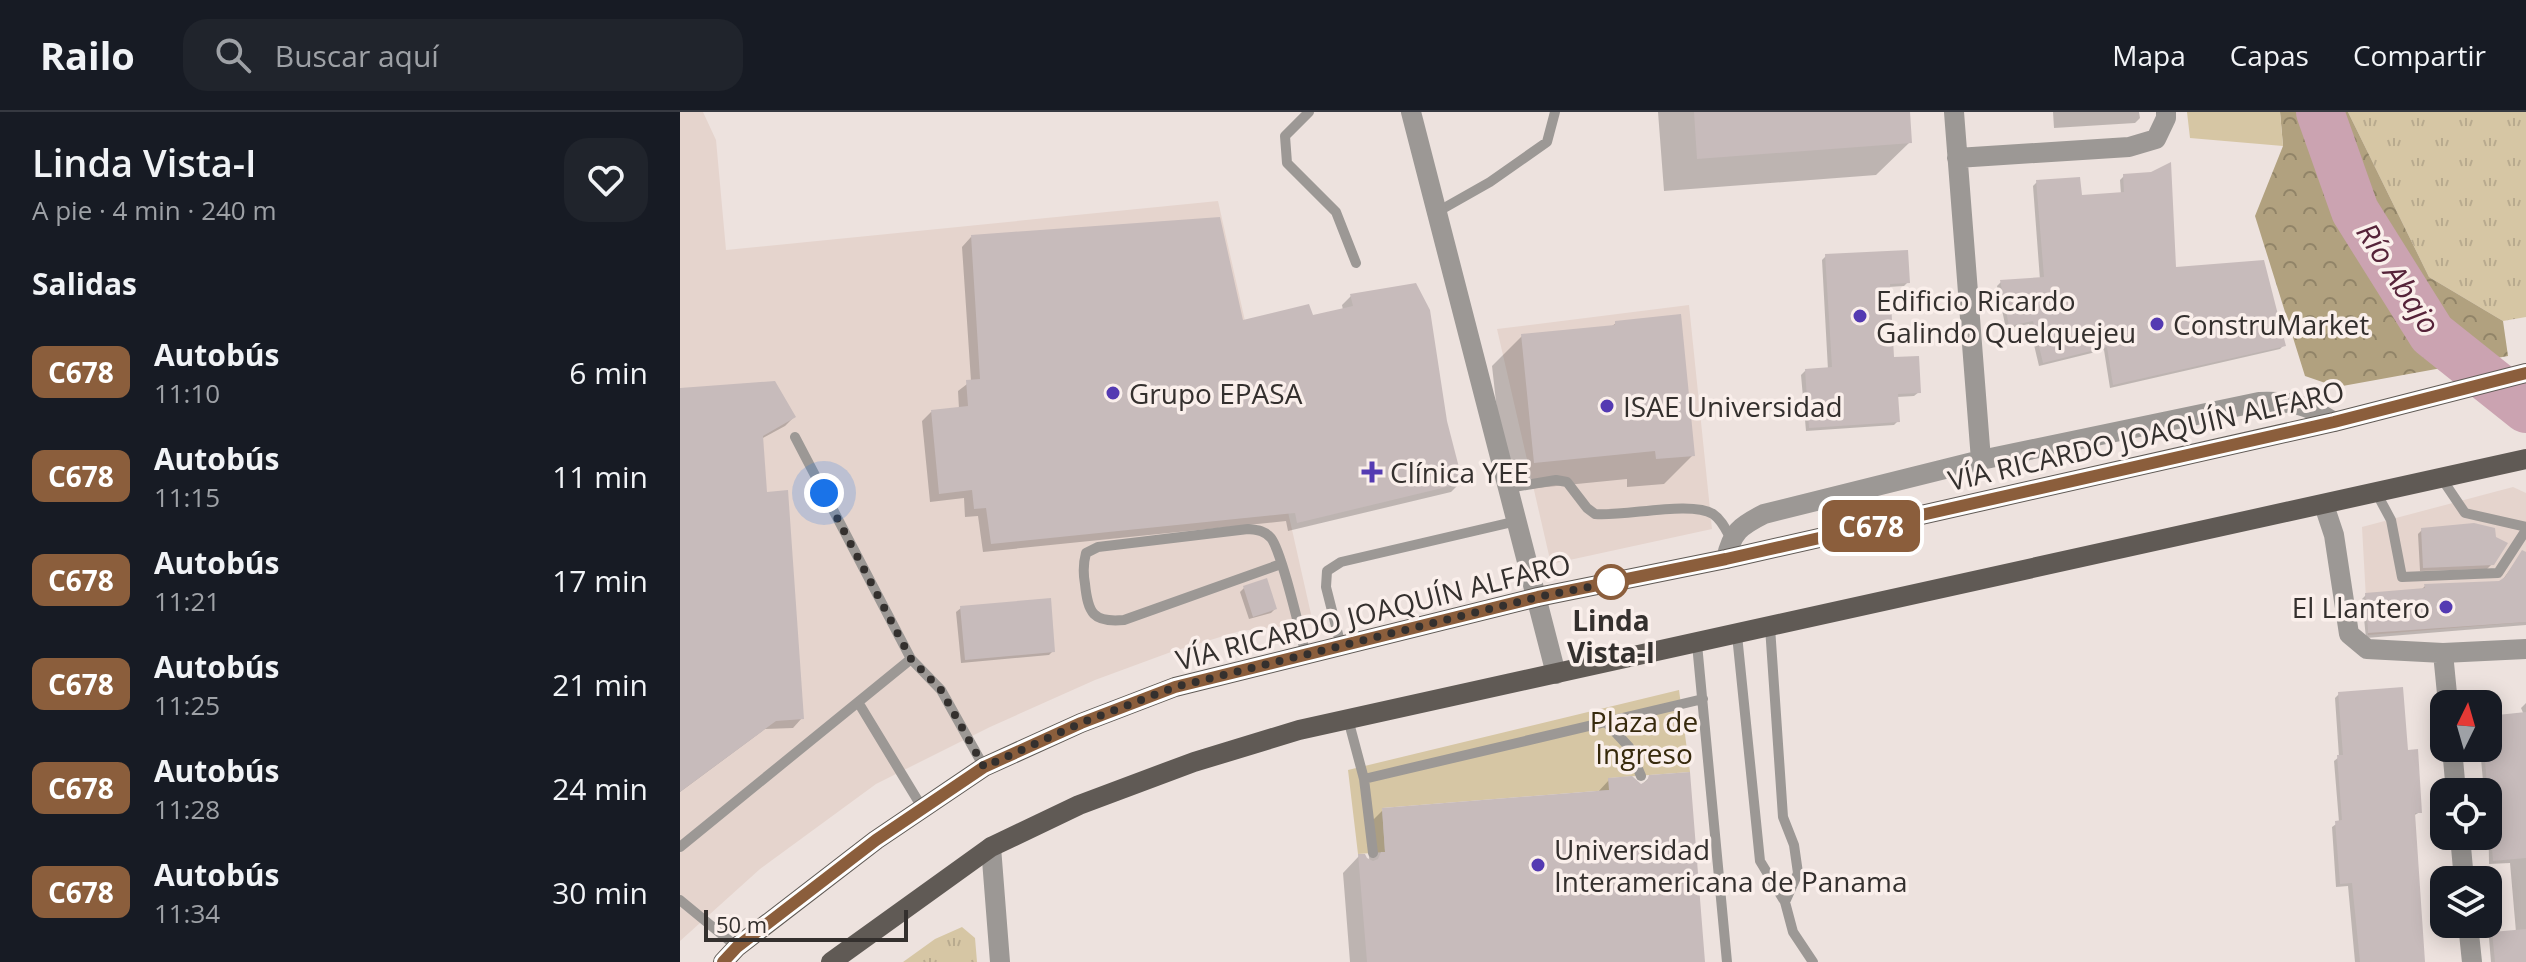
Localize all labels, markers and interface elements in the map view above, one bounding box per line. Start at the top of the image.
search box [183,19,743,91]
text: Railo [40,29,135,81]
icon: search [211,33,255,77]
text: Buscar aquí [275,35,439,76]
text: Mapa [2112,36,2186,74]
text: Capas [2230,36,2309,74]
text: Compartir [2353,36,2486,74]
text: Linda Vista-I [32,136,257,188]
button: heart [564,138,648,222]
text: A pie · 4 min · 240 m [32,192,277,228]
water label: Río Abajo [2348,214,2450,342]
text: Salidas [32,263,137,304]
place label: Edificio Ricardo Galindo Quelquejeu [1876,281,2136,351]
place label: ConstruMarket [2173,305,2369,343]
marker: Edificio Ricardo Galindo Quelquejeu [1851,307,1869,325]
marker: ConstruMarket [2148,315,2166,333]
text: Autobús [154,334,280,375]
text: 6 min [569,352,648,393]
text: C678 [48,353,114,391]
street label: VÍA RICARDO JOAQUÍN ALFARO [1944,371,2348,499]
place label: Grupo EPASA [1129,374,1303,412]
text: 11:10 [154,375,220,411]
marker: Grupo EPASA [1104,384,1122,402]
place label: ISAE Universidad [1623,387,1843,425]
marker: ISAE Universidad [1598,397,1616,415]
text: Autobús [154,438,280,479]
place label: Clínica YEE [1390,453,1529,491]
text: 11 min [552,456,648,497]
text: C678 [48,457,114,495]
marker: Clínica YEE [1361,461,1383,483]
your location [804,473,844,513]
text: 11:15 [154,479,220,515]
line badge: C678 [1815,500,1927,552]
text: C678 [1838,507,1904,545]
text: Autobús [154,542,280,583]
street label: VÍA RICARDO JOAQUÍN ALFARO [1172,544,1574,678]
text: 17 min [552,560,648,601]
text: C678 [48,561,114,599]
marker: Linda Vista-I [1594,565,1628,599]
text: 11:21 [154,583,220,619]
place label: El Llantero [2292,588,2430,626]
marker: El Llantero [2437,598,2455,616]
place label: Linda Vista-I [1567,601,1655,671]
text: Autobús [154,646,280,687]
text: 21 min [552,664,648,705]
text: C678 [48,665,114,703]
text: 11:25 [154,687,220,723]
north arrow [2430,690,2502,762]
map controls [2430,690,2502,938]
park label: Plaza de Ingreso [1590,702,1698,772]
text: Autobús [154,750,280,791]
text: 24 min [552,768,648,809]
text: C678 [48,769,114,807]
button: locate [2430,778,2502,850]
text: 11:28 [154,791,220,827]
place label: Universidad Interamericana de Panama [1554,830,1908,900]
text: Autobús [154,854,280,895]
marker: Universidad Interamericana de Panama [1529,856,1547,874]
button: layers [2430,866,2502,938]
text: 30 min [552,872,648,913]
text: C678 [48,873,114,911]
text: 11:34 [154,895,220,931]
scale bar [704,906,908,942]
text: 50 m [716,909,767,939]

